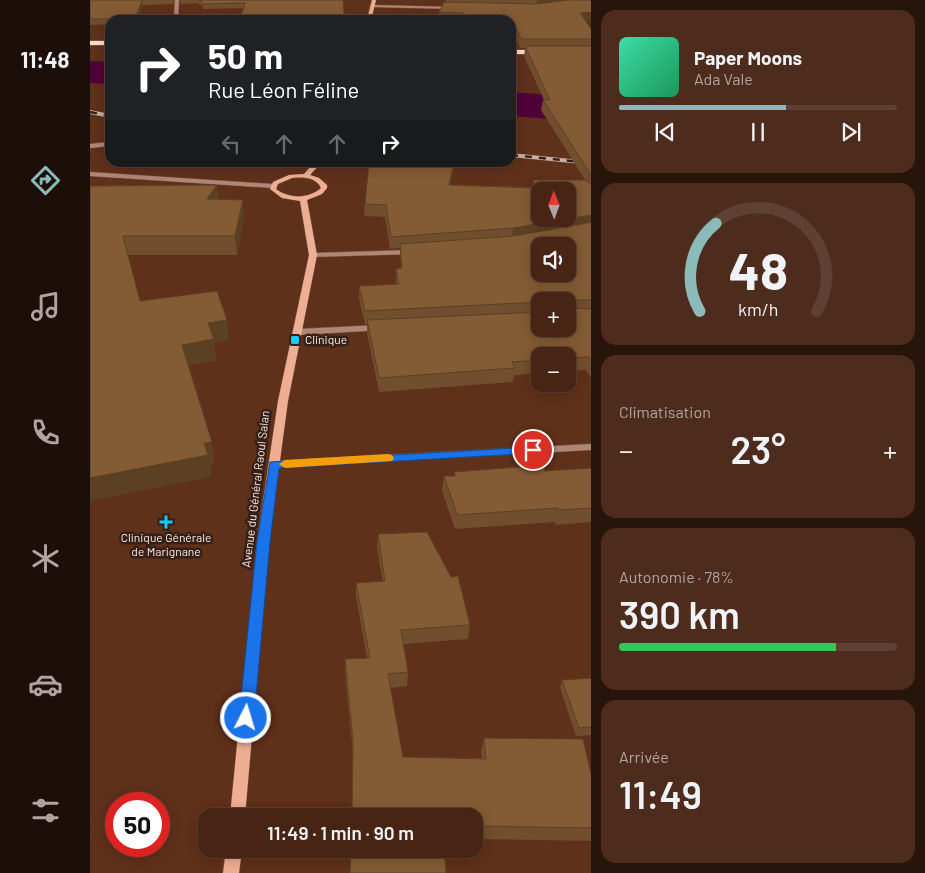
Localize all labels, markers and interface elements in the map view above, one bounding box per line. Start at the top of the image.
text: 50 m [208,34,283,76]
icon: right [125,35,190,100]
text: 11:48 [21,46,69,72]
text: Paper Moons [694,46,802,69]
text: Ada Vale [694,69,753,88]
text: Rue Léon Féline [208,76,359,102]
icon: previous [651,118,679,146]
icon: pause [744,118,772,146]
icon: next [837,118,865,146]
icon: left [217,130,245,158]
icon: ahead [270,130,298,158]
icon: ahead [323,130,351,158]
icon: right [376,130,404,158]
icon: directions [28,163,63,198]
north arrow [531,182,576,228]
map controls [531,182,576,392]
button: sound [531,237,576,282]
text: 48 [728,238,788,300]
icon: music [28,289,63,324]
button: + [531,292,576,337]
text: km/h [738,298,778,320]
place label: Clinique [305,332,347,346]
marker: Clinique [289,334,301,346]
button: − [531,347,576,392]
text: Climatisation [619,402,711,421]
street label: Avenue du Général Raoul Salan [238,410,272,568]
icon: phone [28,415,63,450]
text: 23° [730,426,786,472]
pin [512,429,554,471]
text: − [619,433,633,467]
text: + [883,433,897,467]
icon: arrive [519,436,547,464]
marker: Clinique Générale de Marignane [159,515,173,529]
place label: Clinique Générale de Marignane [121,530,211,558]
icon: climate [28,541,63,576]
text: Autonomie · 78% [619,567,734,586]
text: 390 km [619,591,740,637]
icon: car [28,667,63,702]
position arrow [219,691,271,743]
text: Arrivée [619,747,669,766]
text: 11:49 [619,771,702,817]
speed limit sign: 50 [105,792,170,857]
icon: filters [28,793,63,828]
text: 11:49 · 1 min · 90 m [267,821,414,844]

